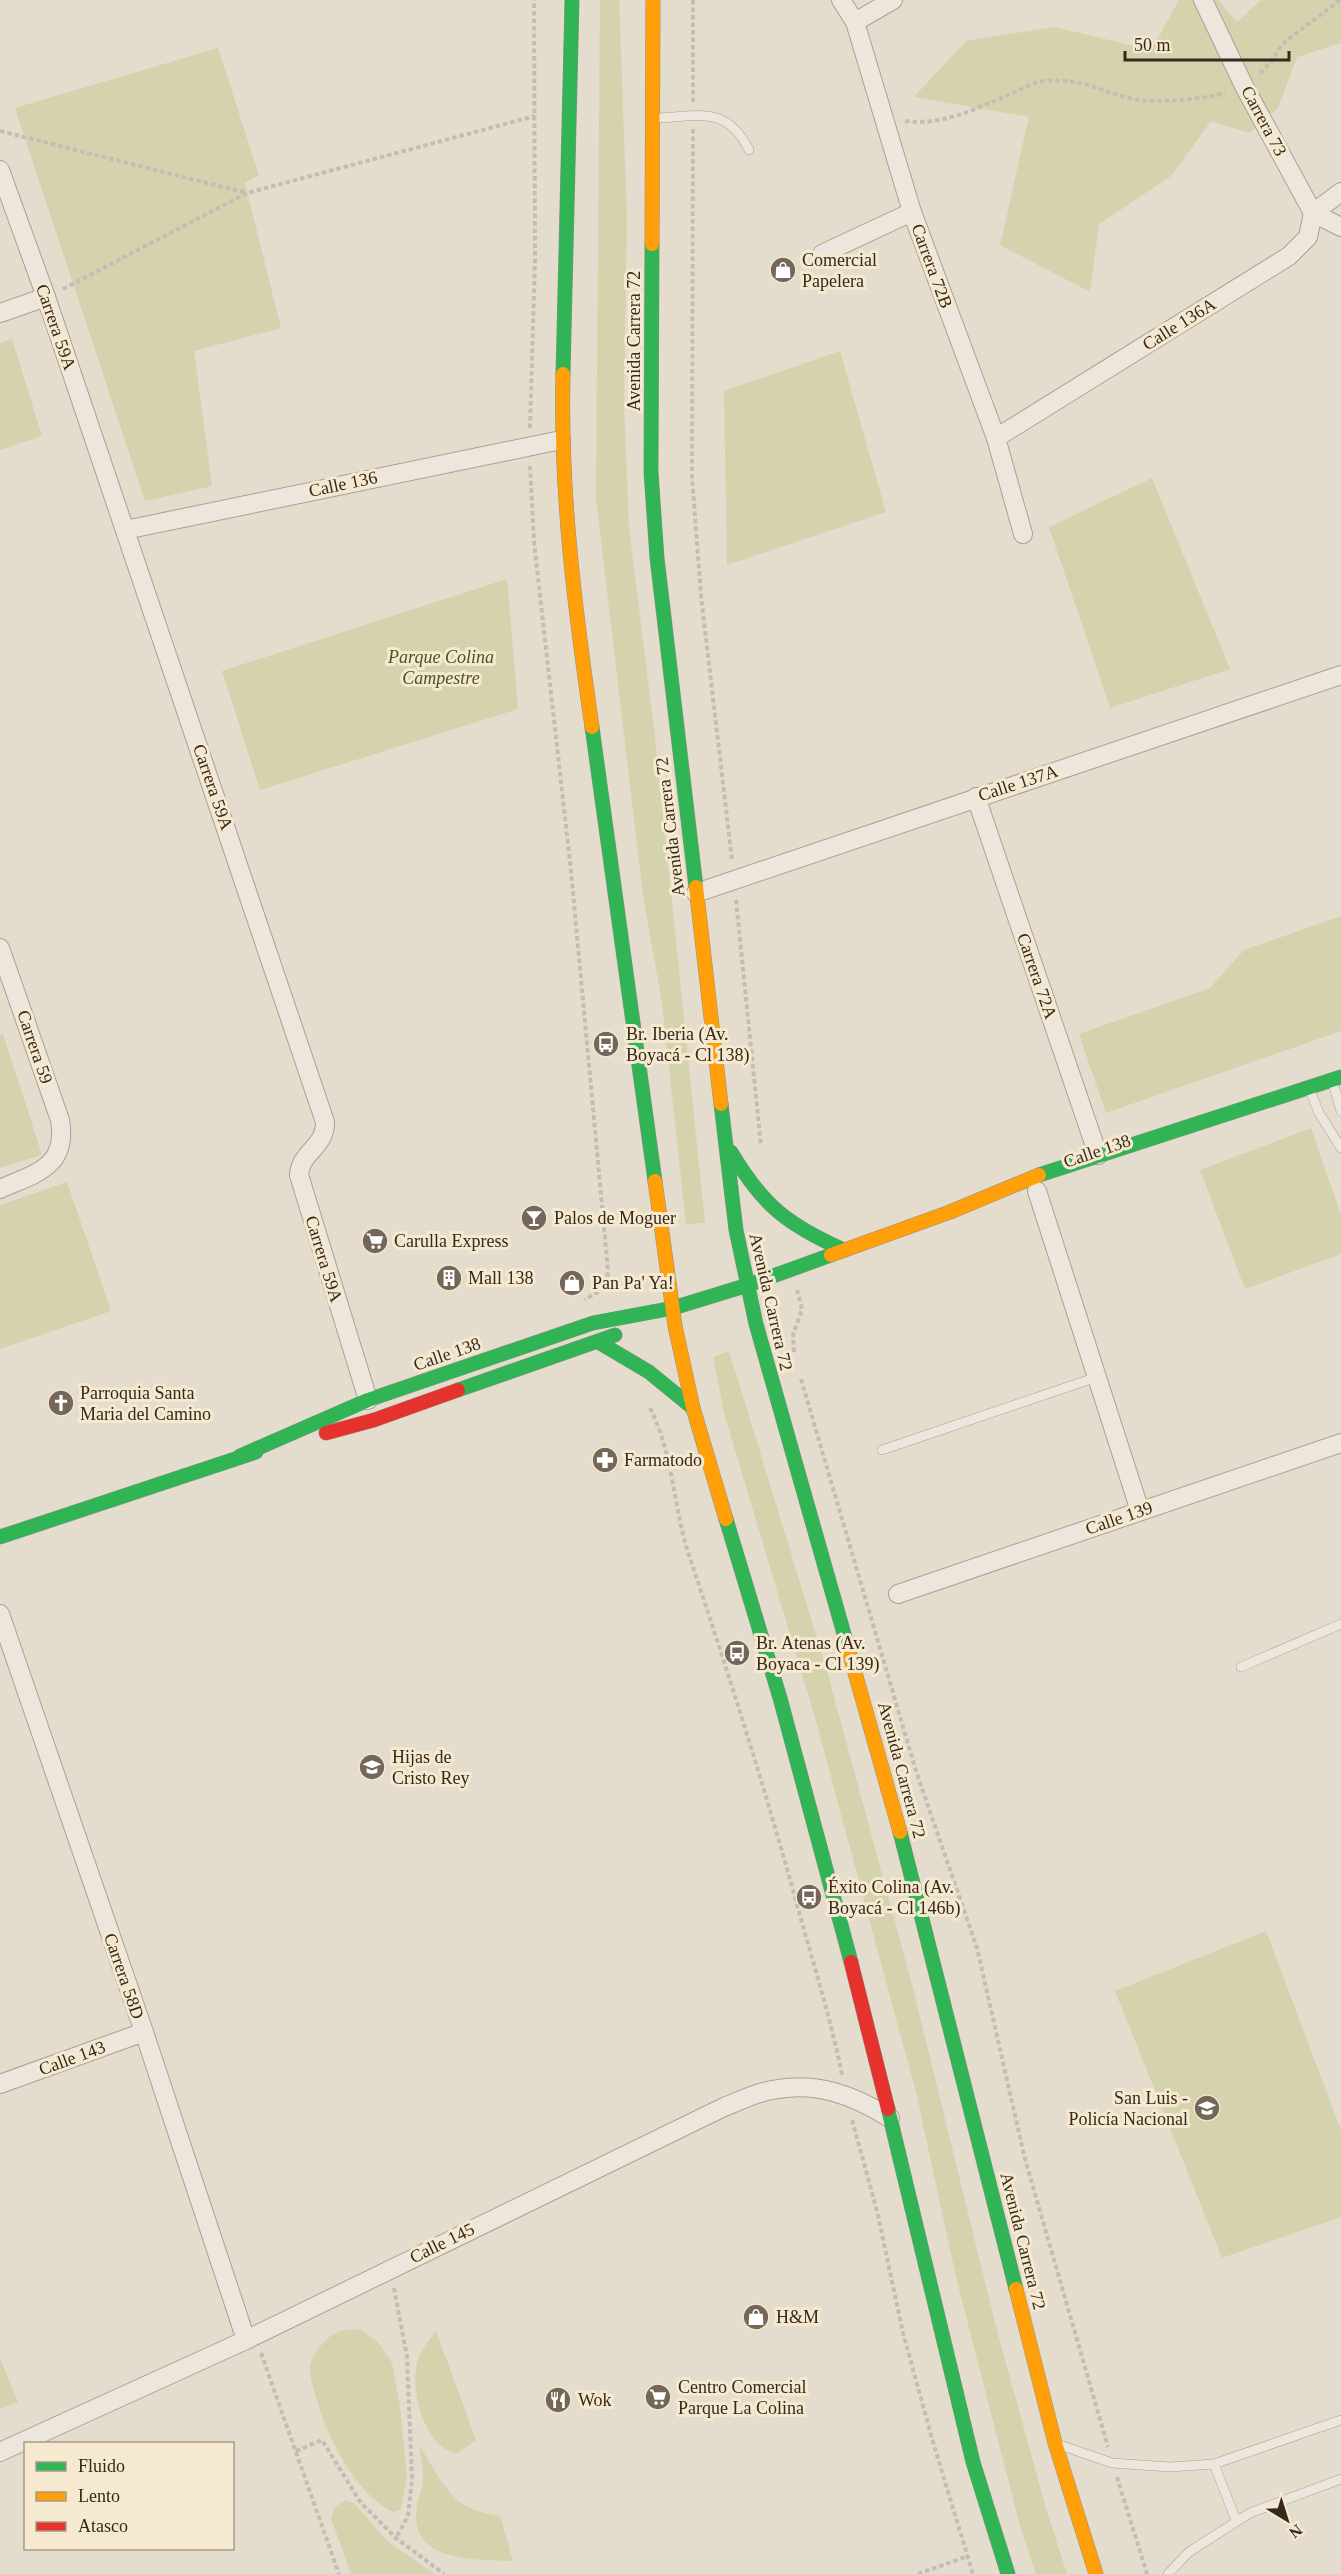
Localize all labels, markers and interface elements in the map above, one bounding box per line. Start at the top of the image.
scale bar [1125,24,1288,62]
text: 50 m [1134,35,1171,55]
street label: Carrera 73 [1237,83,1291,159]
street label: Carrera 72B [907,221,957,311]
place label: Comercial Papelera [802,250,877,291]
shop icon: Comercial Papelera [768,255,798,285]
street label: Avenida Carrera 72 [624,271,644,411]
street label: Carrera 59A [32,281,80,373]
street label: Calle 136A [1139,294,1219,354]
street label: Calle 136 [307,467,379,501]
park label: Parque Colina Campestre [387,647,494,688]
street label: Carrera 59A [189,741,237,833]
street label: Avenida Carrera 72 [652,756,688,898]
street label: Calle 137A [976,761,1060,805]
street label: Carrera 72A [1013,930,1061,1022]
street label: Carrera 59 [13,1008,57,1086]
place label: Br. Iberia (Av. Boyacá - Cl 138) [626,1024,749,1066]
bus stop icon: Br. Iberia (Av. Boyacá - Cl 138) [591,1029,621,1059]
street label: Calle 138 [1061,1130,1133,1172]
bar icon: Palos de Moguer [519,1203,549,1233]
place label: Palos de Moguer [554,1208,676,1228]
street label: Carrera 59A [301,1213,347,1305]
supermarket icon: Carulla Express [360,1226,390,1256]
place label: Carulla Express [394,1231,508,1251]
street label: Avenida Carrera 72 [745,1231,797,1373]
building icon: Mall 138 [434,1263,464,1293]
place label: Mall 138 [468,1268,534,1288]
shop icon: Pan Pa' Ya! [557,1268,587,1298]
place label: Pan Pa' Ya! [592,1273,674,1293]
street label: Calle 138 [411,1333,483,1375]
place label: Parroquia Santa Maria del Camino [80,1383,211,1424]
church icon: Parroquia Santa Maria del Camino [46,1388,76,1418]
pharmacy icon: Farmatodo [590,1445,620,1475]
place label: Farmatodo [624,1450,702,1470]
street label: Calle 139 [1083,1497,1155,1539]
place label: Br. Atenas (Av. Boyaca - Cl 139) [756,1633,879,1675]
bus stop icon: Br. Atenas (Av. Boyaca - Cl 139) [722,1638,752,1668]
street label: Avenida Carrera 72 [874,1700,930,1840]
place label: Hijas de Cristo Rey [392,1747,470,1788]
school or university icon: Hijas de Cristo Rey [357,1752,387,1782]
place label: Éxito Colina (Av. Boyacá - Cl 146b) [828,1876,960,1919]
bus stop icon: Éxito Colina (Av. Boyacá - Cl 146b) [794,1882,824,1912]
street label: Carrera 58D [100,1930,148,2022]
street label: Calle 143 [36,2037,108,2079]
place label: San Luis - Policía Nacional [1069,2088,1188,2129]
school or university icon: San Luis - Policía Nacional [1192,2093,1222,2123]
street label: Avenida Carrera 72 [996,2170,1050,2312]
street label: Calle 145 [406,2219,478,2267]
shop icon: H&M [741,2302,771,2332]
place label: H&M [776,2307,819,2327]
place label: Centro Comercial Parque La Colina [678,2377,806,2418]
supermarket icon: Centro Comercial Parque La Colina [643,2382,673,2412]
restaurant icon: Wok [543,2385,573,2415]
place label: Wok [578,2390,612,2410]
legend [24,2442,234,2550]
text: Fluido [78,2456,125,2476]
text: Lento [78,2486,120,2506]
north arrow [1257,2490,1317,2550]
text: Atasco [78,2516,128,2536]
text: N [1286,2521,1306,2542]

